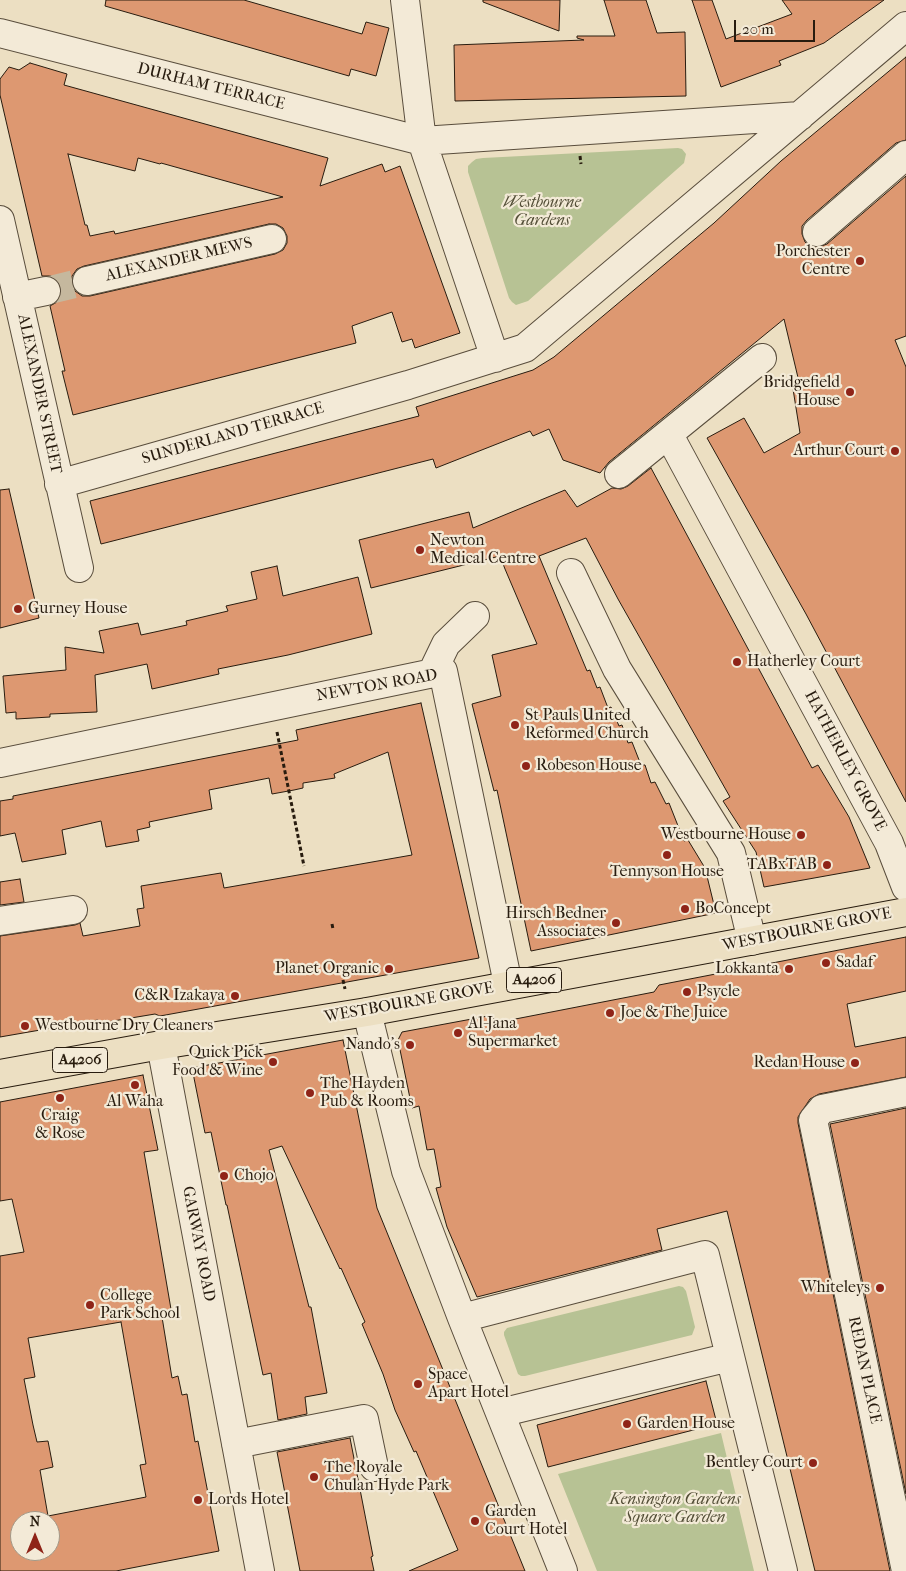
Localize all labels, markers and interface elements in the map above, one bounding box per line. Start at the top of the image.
scale bar [736,10,817,42]
text: 20 m [742,20,774,38]
street label: DURHAM TERRACE [135,59,287,115]
park label: Westbourne Gardens [503,193,581,231]
street label: ALEXANDER MEWS [104,234,254,286]
place label: Porchester Centre [776,242,850,280]
marker: Porchester Centre [854,255,866,267]
street label: ALEXANDER STREET [13,313,65,475]
place label: Bridgefield House [763,373,840,411]
marker: Bridgefield House [844,386,856,398]
street label: SUNDERLAND TERRACE [140,399,326,469]
place label: Arthur Court [794,441,885,461]
marker: Arthur Court [889,445,901,457]
place label: Newton Medical Centre [430,531,536,569]
marker: Newton Medical Centre [414,544,426,556]
place label: Gurney House [28,599,127,619]
marker: Gurney House [12,603,24,615]
place label: Hatherley Court [747,652,861,672]
marker: Hatherley Court [731,656,743,668]
street label: NEWTON ROAD [315,666,439,706]
street label: HATHERLEY GROVE [800,688,890,834]
place label: St Pauls United Reformed Church [525,706,649,744]
marker: St Pauls United Reformed Church [509,719,521,731]
place label: Robeson House [536,756,642,776]
marker: Robeson House [520,760,532,772]
place label: Westbourne House [661,825,791,845]
marker: Westbourne House [795,829,807,841]
marker: Tennyson House [661,849,673,861]
place label: TABxTAB [747,855,817,875]
marker: TABxTAB [821,859,833,871]
place label: Tennyson House [610,862,724,882]
place label: BoConcept [695,899,771,919]
marker: BoConcept [679,903,691,915]
place label: Hirsch Bedner Associates [506,904,606,942]
street label: WESTBOURNE GROVE [721,904,893,956]
marker: Hirsch Bedner Associates [610,917,622,929]
place label: Sadaf [836,953,873,973]
marker: Sadaf [820,957,832,969]
place label: Planet Organic [275,959,379,979]
place label: Lokkanta [715,959,779,979]
marker: Planet Organic [383,963,395,975]
marker: Lokkanta [783,963,795,975]
road number: A4206 [506,968,562,992]
street label: WESTBOURNE GROVE [323,979,495,1027]
place label: Psycle [697,982,740,1002]
place label: C&R Izakaya [134,986,225,1006]
marker: Psycle [681,986,693,998]
marker: C&R Izakaya [229,990,241,1002]
place label: Joe & The Juice [620,1003,727,1023]
marker: Joe & The Juice [604,1007,616,1019]
place label: Al-Jana Supermarket [468,1014,558,1052]
place label: Westbourne Dry Cleaners [35,1016,213,1036]
marker: Westbourne Dry Cleaners [19,1020,31,1032]
marker: Al-Jana Supermarket [452,1027,464,1039]
place label: Nando's [346,1035,400,1055]
marker: Nando's [404,1039,416,1051]
place label: Quick Pick Food & Wine [172,1043,263,1081]
road number: A4206 [52,1048,108,1072]
place label: Redan House [754,1053,845,1073]
marker: Quick Pick Food & Wine [267,1056,279,1068]
marker: Redan House [849,1057,861,1069]
place label: The Hayden Pub & Rooms [320,1074,414,1112]
marker: Al Waha [129,1079,141,1091]
marker: The Hayden Pub & Rooms [304,1087,316,1099]
marker: Craig & Rose [54,1092,66,1104]
place label: Al Waha [107,1092,163,1112]
place label: Craig & Rose [35,1106,85,1144]
place label: Chojo [234,1166,274,1186]
marker: Chojo [218,1170,230,1182]
street label: GARWAY ROAD [177,1185,219,1303]
place label: Whiteleys [801,1278,870,1298]
marker: Whiteleys [874,1282,886,1294]
place label: College Park School [100,1286,180,1324]
marker: College Park School [84,1299,96,1311]
street label: REDAN PLACE [843,1315,885,1425]
place label: Space Apart Hotel [428,1365,509,1403]
marker: Space Apart Hotel [412,1378,424,1390]
place label: Garden House [637,1414,735,1434]
marker: Garden House [621,1418,633,1430]
place label: Bentley Court [705,1453,803,1473]
marker: Bentley Court [807,1457,819,1469]
place label: The Royale Chulan Hyde Park [324,1458,449,1496]
marker: The Royale Chulan Hyde Park [308,1471,320,1483]
place label: Lords Hotel [208,1490,289,1510]
park label: Kensington Gardens Square Garden [609,1490,741,1528]
marker: Lords Hotel [192,1494,204,1506]
place label: Garden Court Hotel [485,1502,567,1540]
north arrow [10,1511,60,1561]
text: N [30,1513,40,1530]
marker: Garden Court Hotel [469,1515,481,1527]

